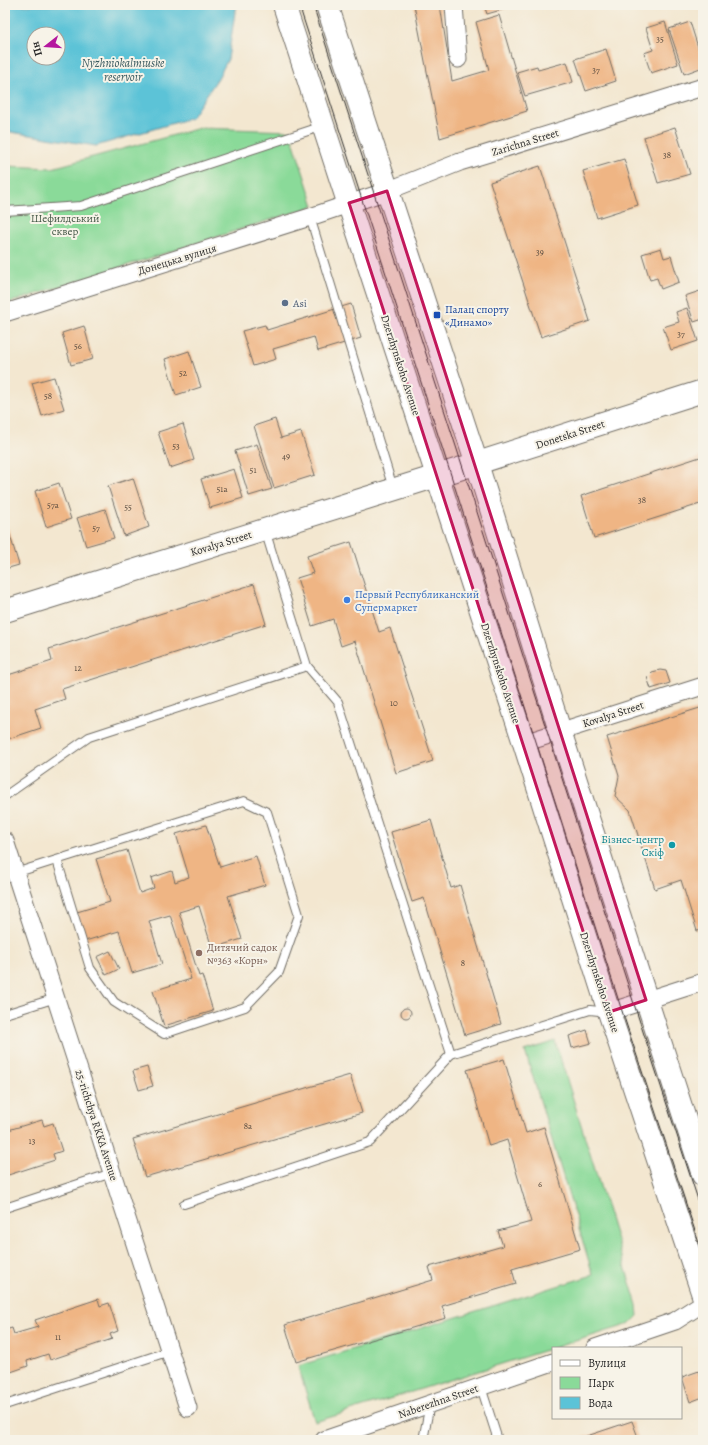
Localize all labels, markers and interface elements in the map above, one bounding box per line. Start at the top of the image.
north arrow [26,26,66,66]
house number: 35 [656,33,664,45]
text: Пн [27,39,46,58]
water label: Nyzhniokalmiuske reservoir [82,55,165,85]
house number: 37 [592,64,600,76]
street label: Zarichna Street [490,125,561,160]
house number: 38 [663,149,671,161]
park label: Шефилдський сквер [31,211,99,239]
street label: Донецька вулиця [136,240,218,279]
house number: 39 [536,246,544,258]
place label: Asi [292,296,307,311]
marker: Asi [280,298,290,308]
place label: Палац спорту «Динамо» [445,302,510,330]
marker: Палац спорту «Динамо» [432,310,442,320]
street label: Dzerzhynskoho Avenue [377,313,424,417]
house number: 37 [677,328,685,340]
house number: 56 [74,340,82,352]
house number: 52 [179,367,188,379]
house number: 58 [44,390,52,402]
street label: Donetska Street [534,416,607,453]
house number: 53 [172,440,180,452]
house number: 49 [282,450,290,462]
house number: 51 [250,464,256,476]
house number: 51а [216,483,228,495]
house number: 38 [638,494,646,506]
house number: 57а [47,499,60,511]
house number: 55 [124,501,132,513]
house number: 57 [92,522,100,534]
street label: Kovalya Street [189,527,254,560]
place label: Первый Республиканский Супермаркет [355,587,479,615]
marker: Первый Республиканский Супермаркет [342,595,352,605]
street label: Dzerzhynskoho Avenue [477,621,524,725]
house number: 12 [74,662,82,674]
house number: 10 [390,697,398,709]
street label: Kovalya Street [581,697,646,731]
place label: Бізнес-центр Скіф [601,832,664,860]
marker: Бізнес-центр Скіф [667,840,677,850]
street label: Dzerzhynskoho Avenue [576,930,623,1034]
place label: Дитячий садок №363 «Корн» [207,940,278,968]
marker: Дитячий садок №363 «Корн» [194,948,204,958]
house number: 8 [461,957,465,969]
street label: 25-richchya RKKA Avenue [71,1068,122,1183]
house number: 8а [244,1120,253,1132]
house number: 13 [29,1135,36,1147]
house number: 6 [538,1178,542,1190]
house number: 11 [55,1331,61,1343]
legend [552,1347,682,1419]
text: Вулиця [588,1355,626,1371]
text: Парк [588,1375,614,1391]
street label: Naberezhna Street [396,1381,481,1422]
text: Вода [588,1395,613,1411]

